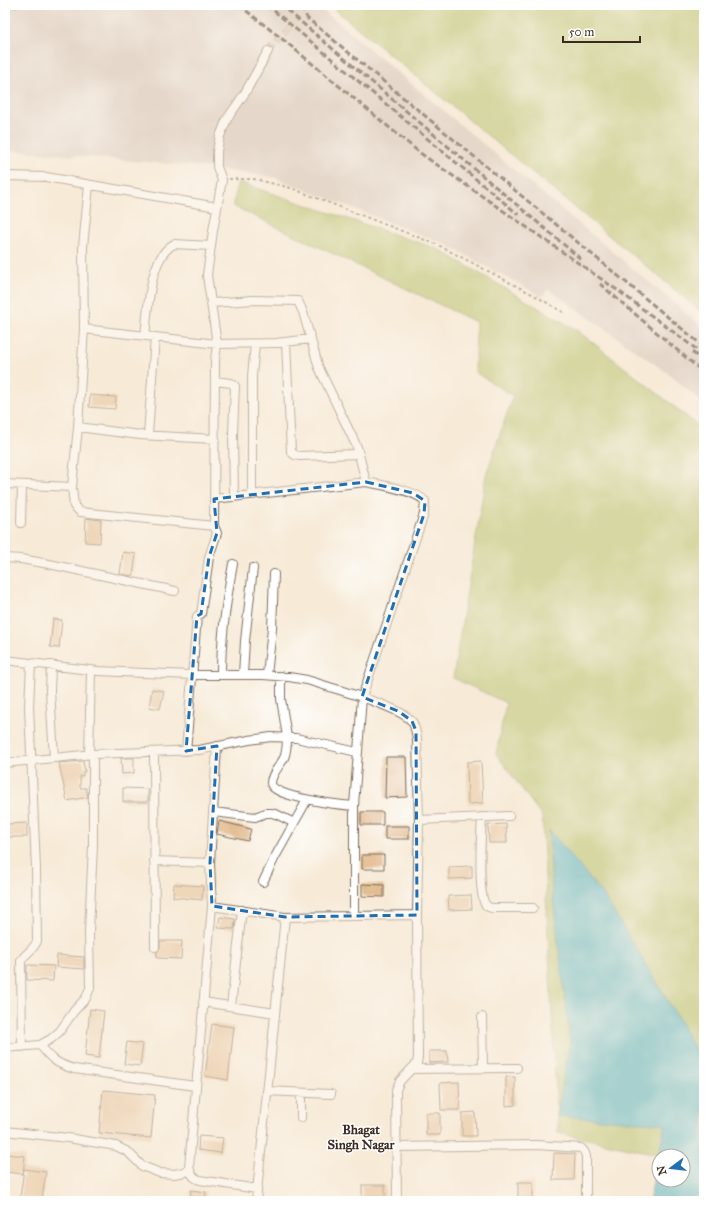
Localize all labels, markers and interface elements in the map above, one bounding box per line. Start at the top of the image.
scale bar [563,18,640,44]
text: 50 m [569,25,594,39]
district label: Bhagat Singh Nagar [328,1122,396,1153]
north arrow [651,1148,691,1188]
text: N [654,1164,669,1177]

